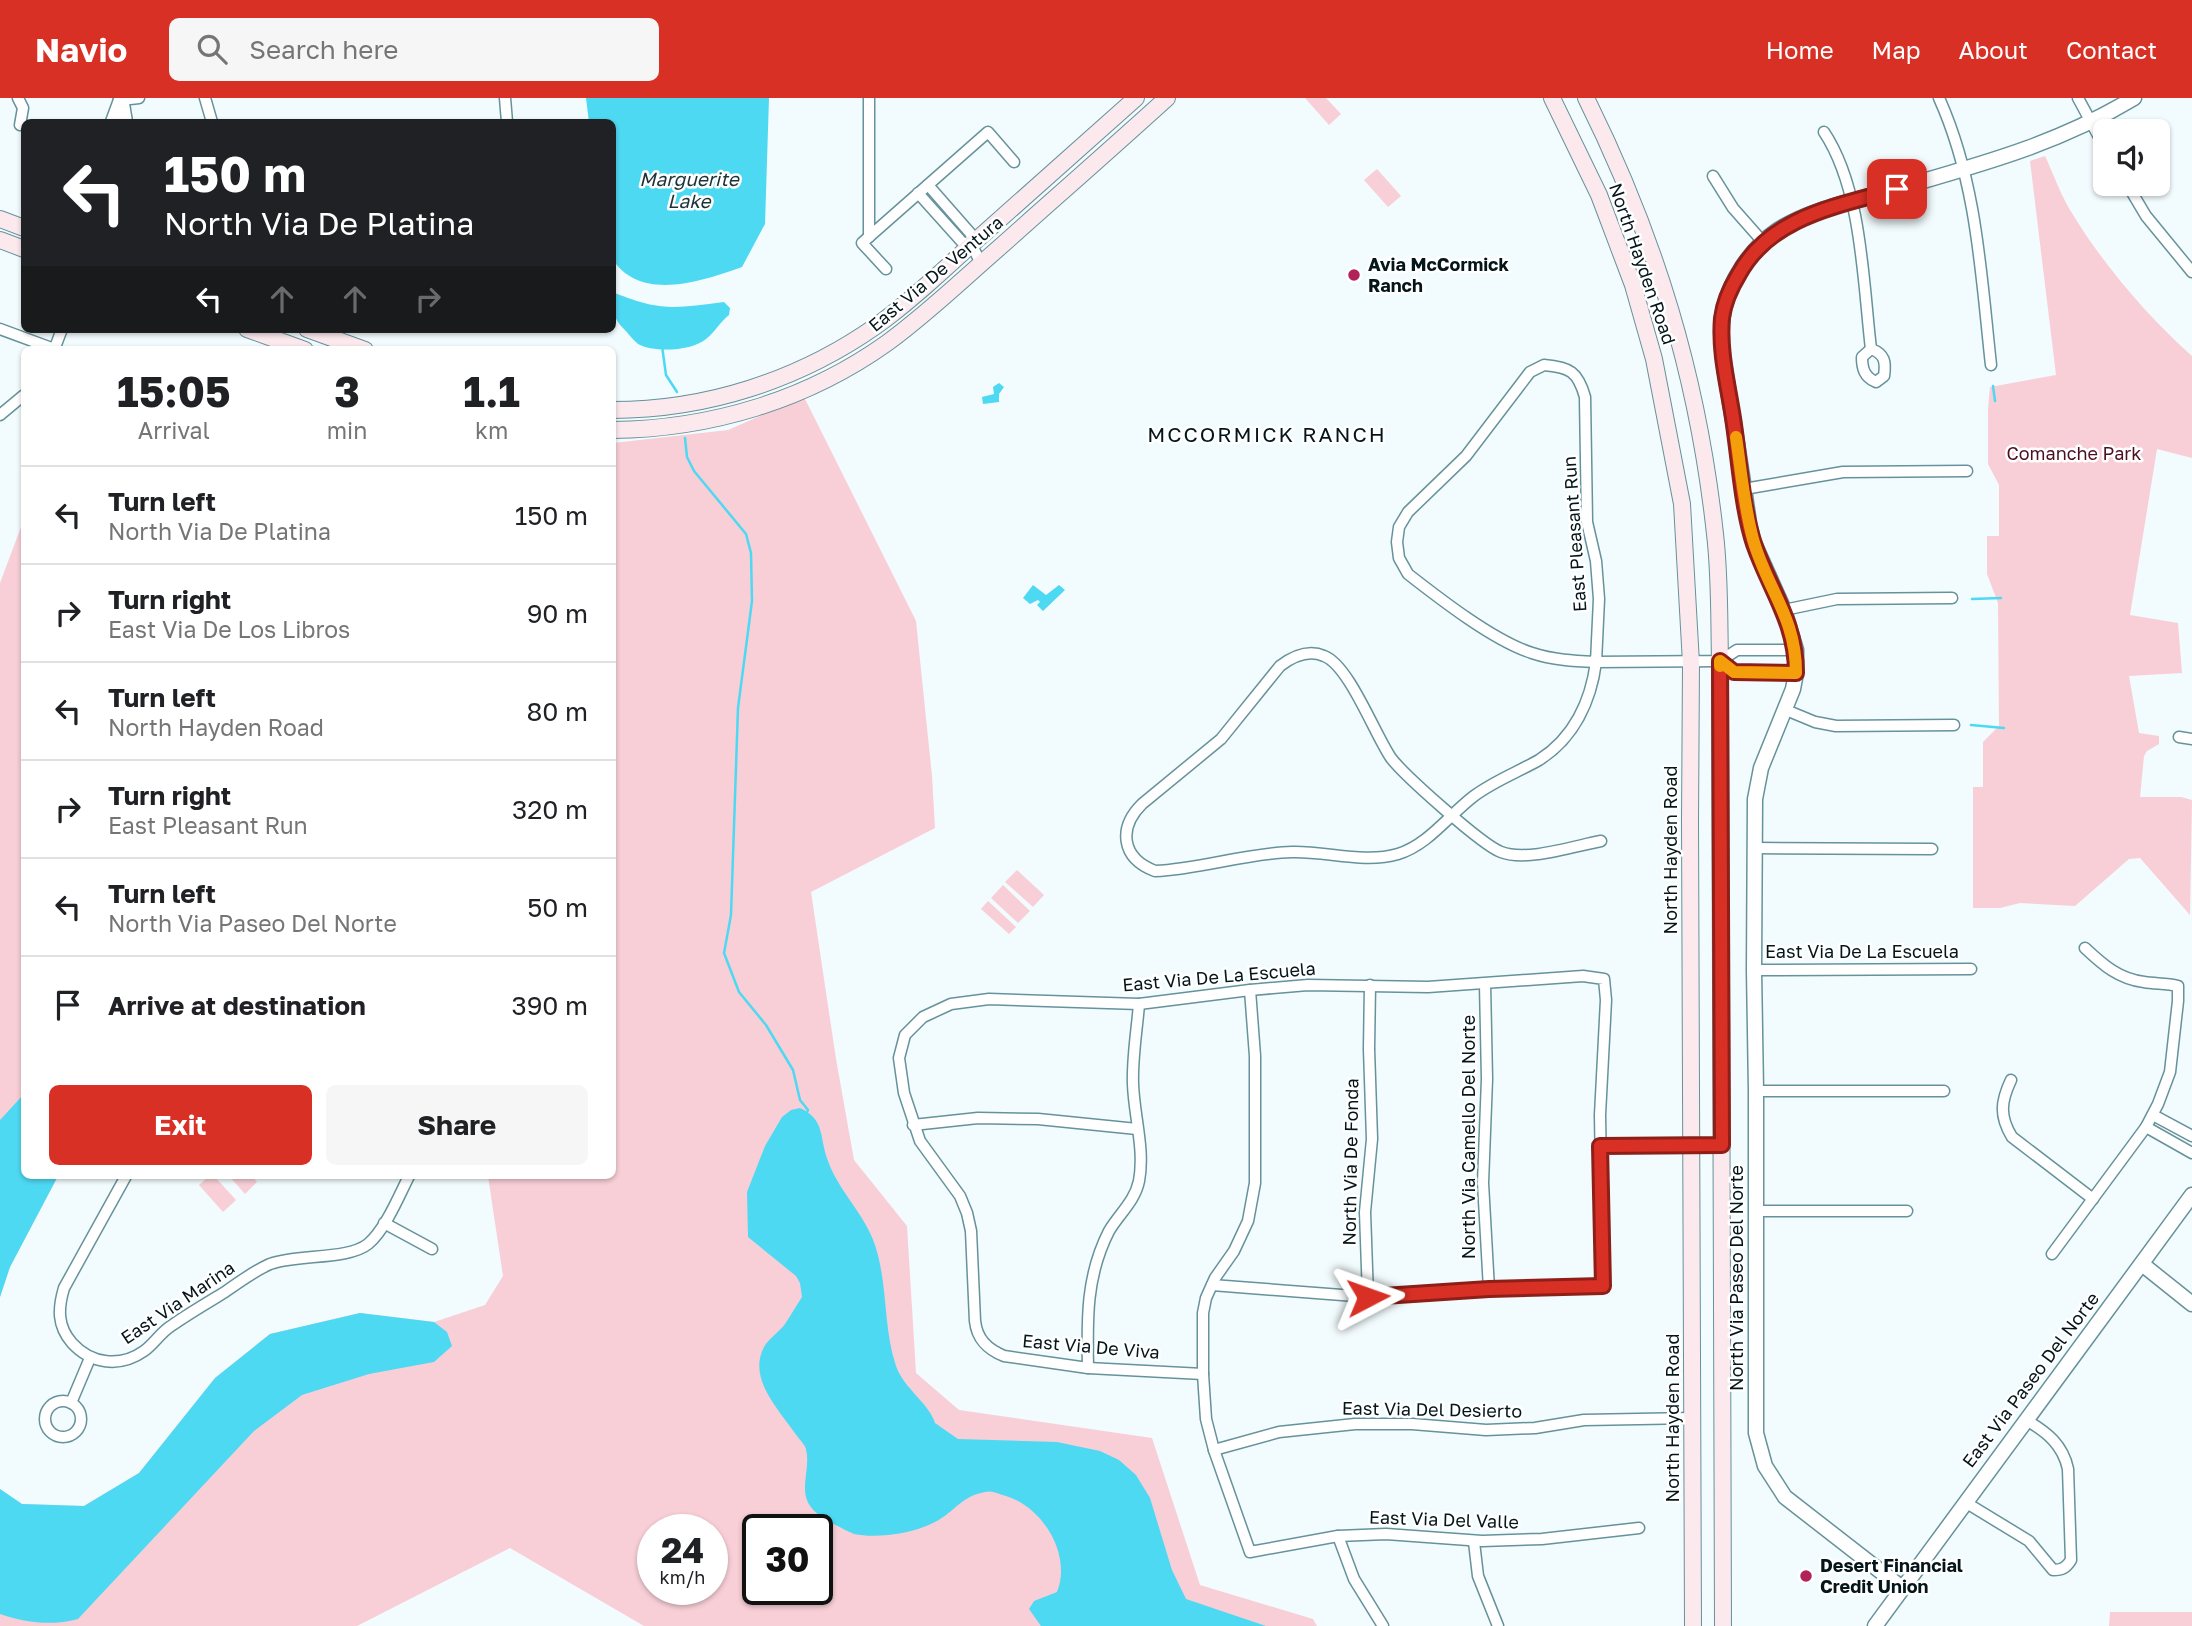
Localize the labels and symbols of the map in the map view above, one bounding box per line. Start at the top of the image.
pin [1867,159,1927,219]
water label: Marguerite Lake [639,167,741,212]
street label: North Hayden Road [1605,180,1681,347]
street label: East Via De Ventura [864,211,1007,336]
place label: Avia McCormick Ranch [1368,253,1509,296]
marker: Avia McCormick Ranch [1346,267,1362,283]
district label: MCCORMICK RANCH [1147,421,1387,447]
park label: Comanche Park [2007,442,2142,464]
street label: East Pleasant Run [1558,455,1590,613]
street label: North Hayden Road [1659,765,1681,935]
street label: East Via De La Escuela [1765,940,1959,962]
street label: East Via De La Escuela [1121,957,1317,995]
street label: North Via Camello Del Norte [1457,1015,1479,1259]
street label: North Via De Fonda [1338,1078,1362,1246]
street label: North Via Paseo Del Norte [1725,1165,1747,1391]
street label: East Via Marina [116,1256,239,1348]
position arrow [1331,1260,1405,1334]
street label: East Via Paseo Del Norte [1957,1287,2103,1471]
street label: East Via De Viva [1021,1329,1161,1363]
street label: North Hayden Road [1661,1333,1683,1503]
street label: East Via Del Desierto [1342,1396,1522,1422]
street label: East Via Del Valle [1369,1505,1519,1533]
speed limit sign: 30 [742,1514,833,1605]
place label: Desert Financial Credit Union [1820,1554,1963,1597]
marker: Desert Financial Credit Union [1798,1568,1814,1584]

